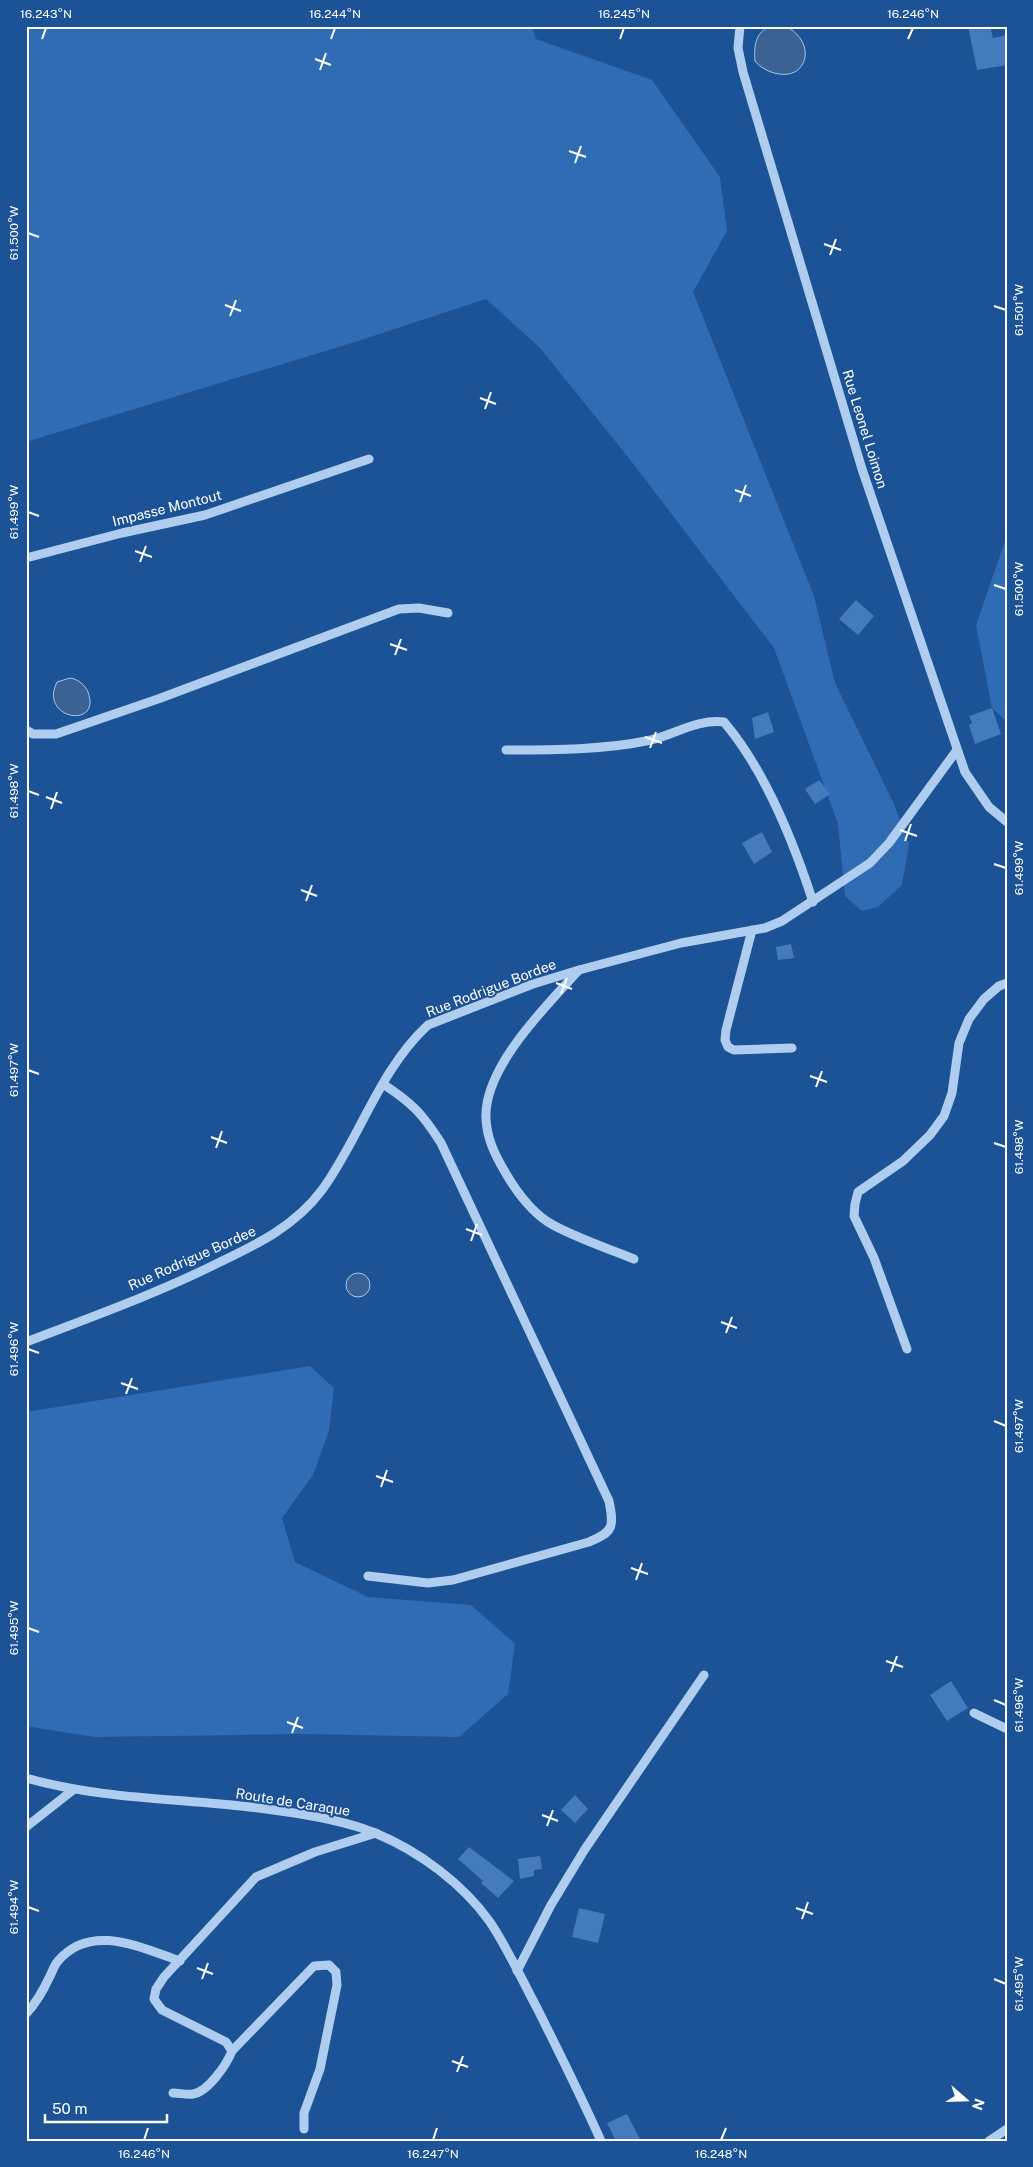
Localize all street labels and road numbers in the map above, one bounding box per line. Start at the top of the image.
street label: Rue Leonel Loimon [839,368,891,490]
street label: Impasse Montout [111,487,223,529]
street label: Rue Rodrigue Bordee [424,956,558,1020]
street label: Rue Rodrigue Bordee [126,1223,258,1293]
street label: Route de Caraque [235,1785,352,1819]

